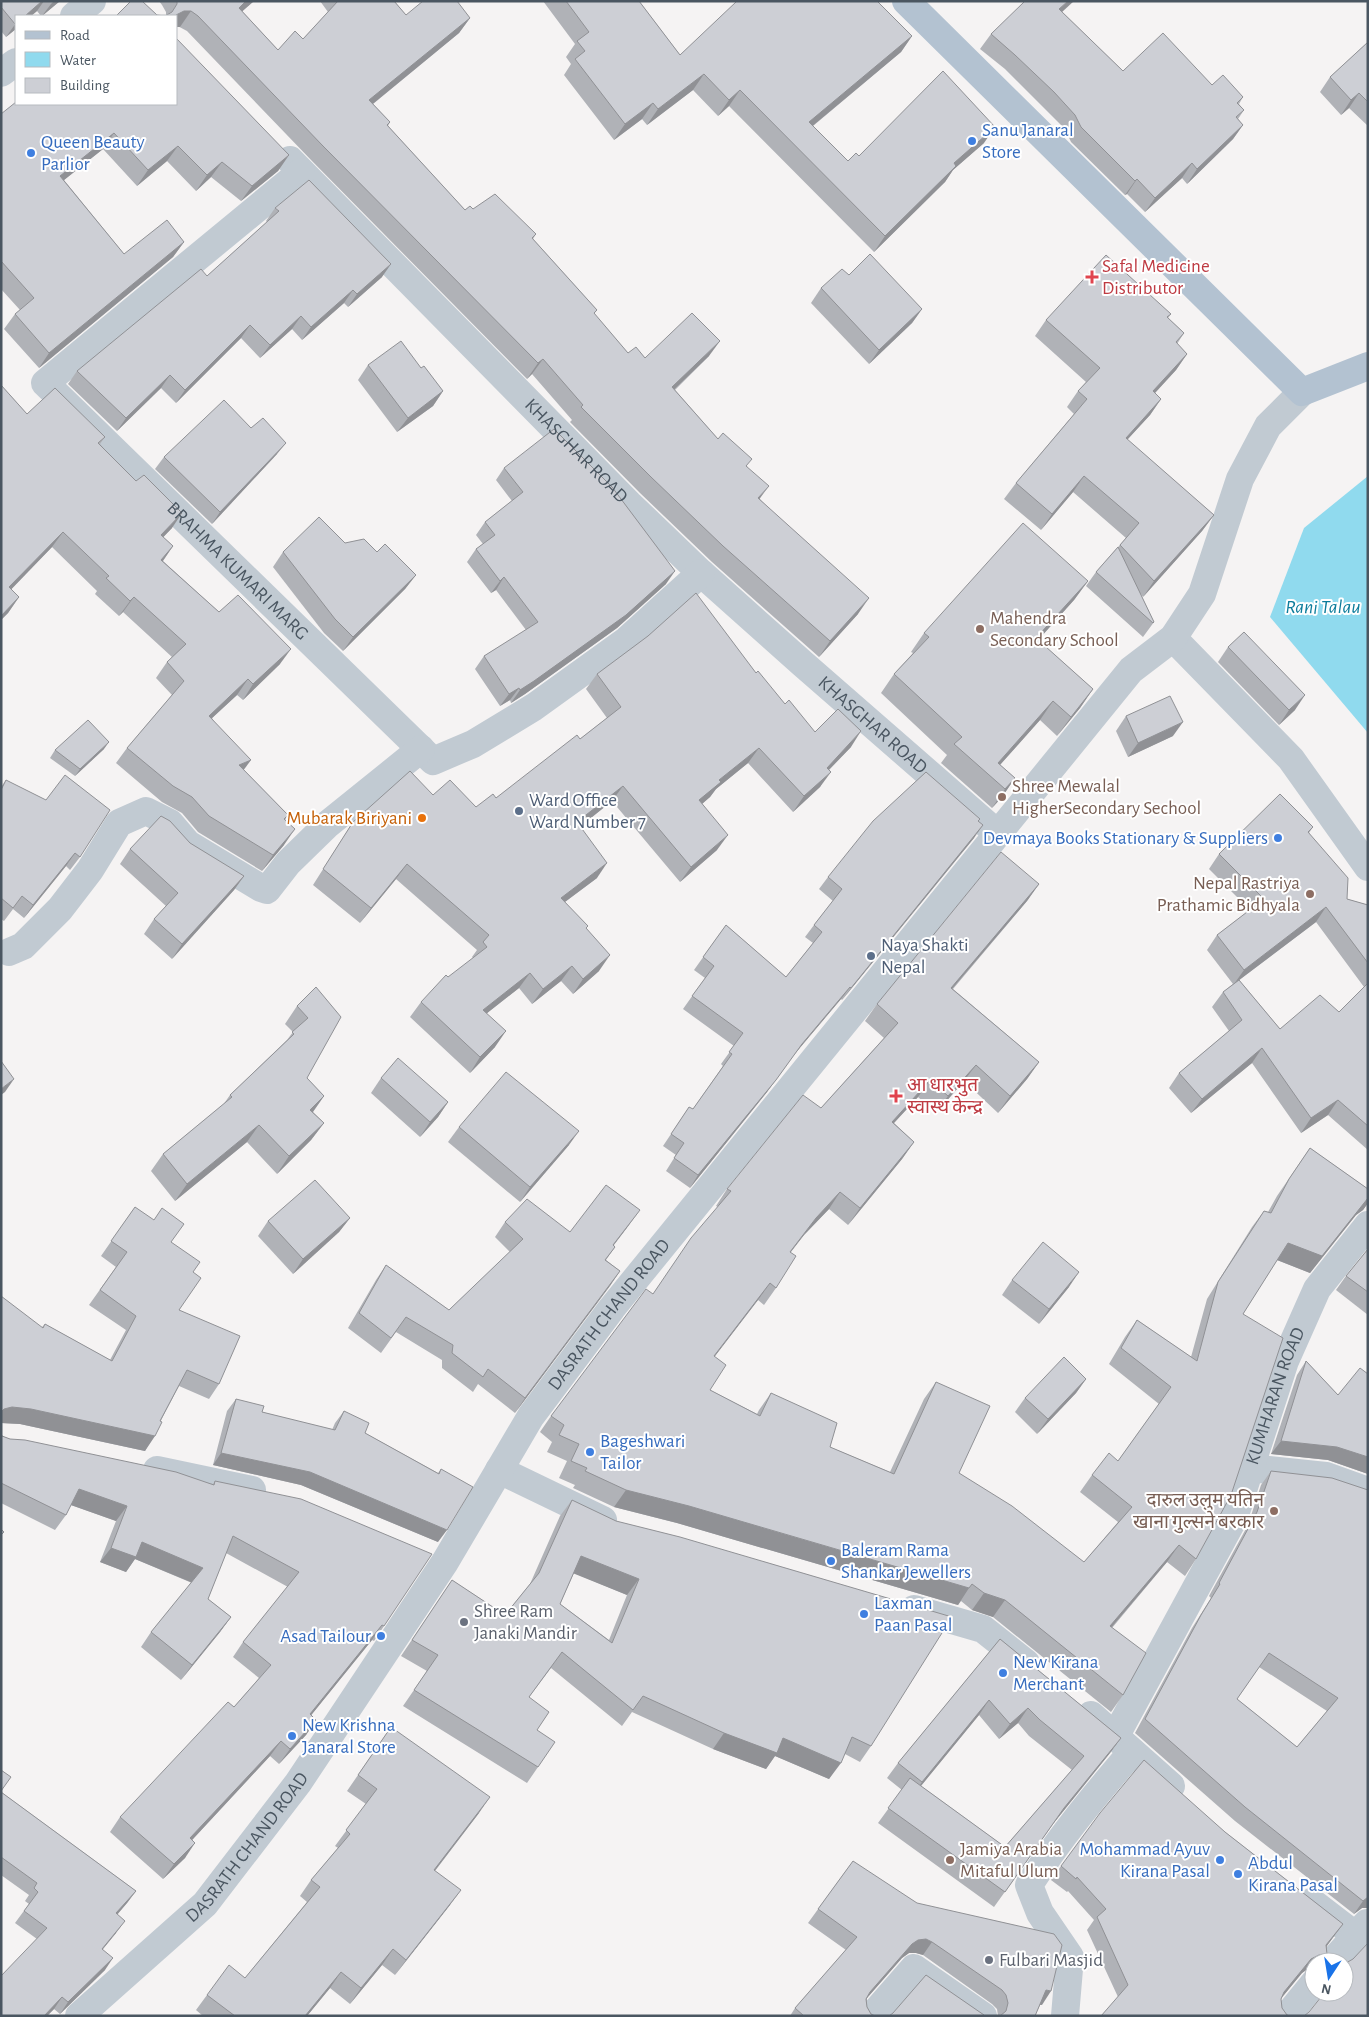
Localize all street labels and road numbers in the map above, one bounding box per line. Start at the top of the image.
street label: KHASGHAR ROAD [521,395,632,506]
street label: BRAHMA KUMARI MARG [164,498,312,644]
street label: KHASGHAR ROAD [815,672,931,777]
street label: DASRATH CHAND ROAD [544,1235,673,1394]
street label: KUMHARAN ROAD [1242,1324,1308,1467]
street label: DASRATH CHAND ROAD [182,1769,312,1926]

